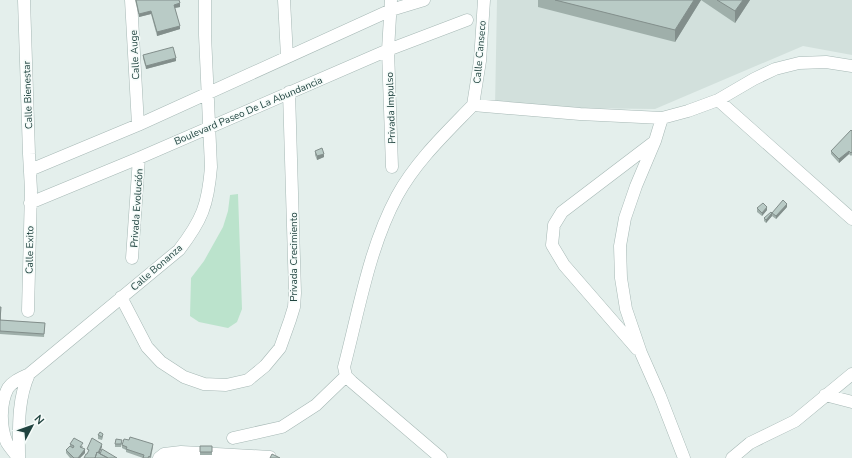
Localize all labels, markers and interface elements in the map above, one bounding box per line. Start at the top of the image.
street label: Calle Canseco [470,19,490,84]
street label: Calle Auge [127,30,143,80]
street label: Calle Bienestar [20,60,36,129]
street label: Privada Impulso [383,71,399,144]
street label: Boulevard Paseo De La Abundancia [172,73,325,149]
street label: Privada Evolución [127,168,147,248]
street label: Privada Crecimiento [287,212,301,302]
street label: Calle Exito [23,225,37,274]
street label: Calle Bonanza [128,241,186,294]
north arrow [12,406,52,446]
text: N [31,412,48,428]

